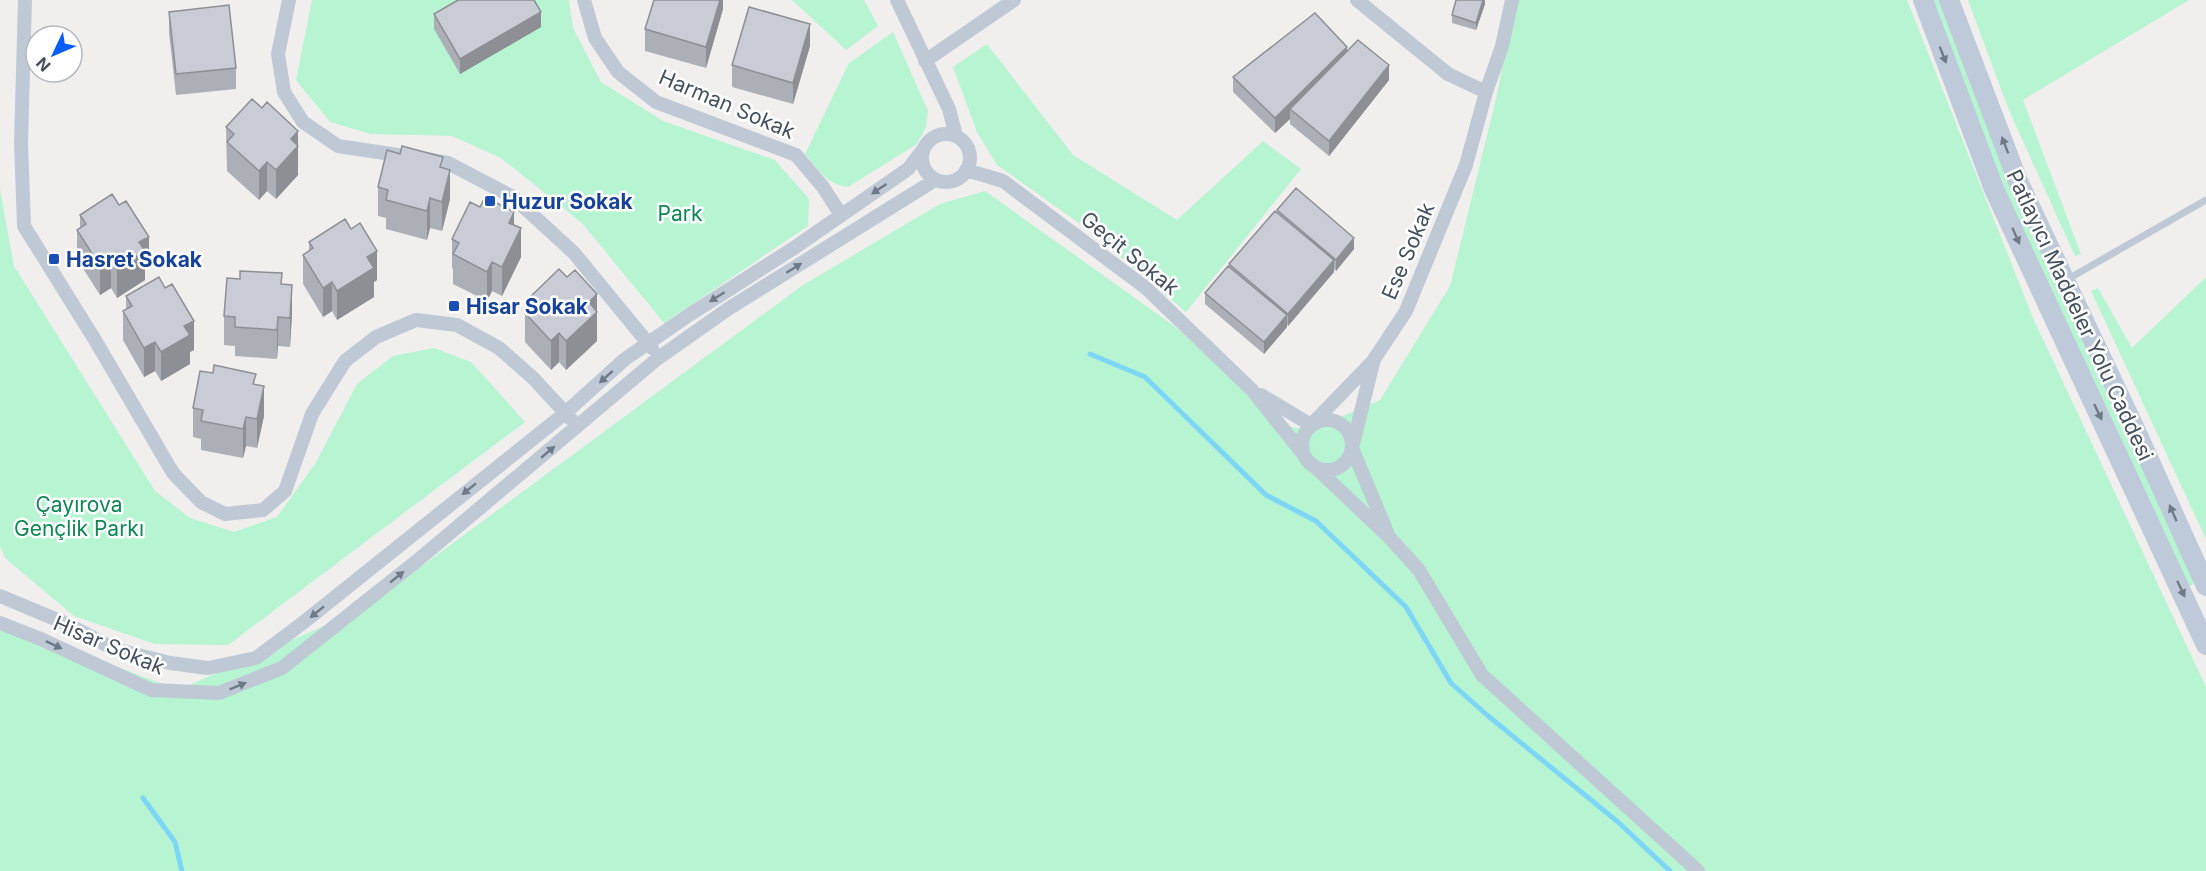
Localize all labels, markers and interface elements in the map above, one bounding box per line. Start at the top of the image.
north arrow [24,24,84,84]
one-way arrow [1939,46,1949,64]
text: N [32,53,55,76]
street label: Harman Sokak [655,64,799,144]
one-way arrow [1999,136,2009,154]
street label: Patlayıcı Maddeler Yolu Caddesi [2001,165,2159,465]
one-way arrow [871,183,887,195]
place label: Huzur Sokak [502,189,633,214]
marker: Huzur Sokak [483,194,497,208]
street label: Ese Sokak [1376,198,1440,303]
park label: Park [658,201,703,226]
street label: Geçit Sokak [1076,206,1184,300]
one-way arrow [2011,227,2020,244]
place label: Hasret Sokak [66,247,203,272]
marker: Hasret Sokak [47,252,61,266]
one-way arrow [786,263,802,274]
one-way arrow [708,292,725,303]
place label: Hisar Sokak [466,294,589,319]
marker: Hisar Sokak [447,299,461,313]
one-way arrow [599,370,614,383]
one-way arrow [2094,404,2103,421]
one-way arrow [540,446,555,459]
one-way arrow [461,483,477,496]
park label: Çayırova Gençlik Parkı [14,492,144,541]
one-way arrow [2168,504,2178,522]
one-way arrow [390,571,405,583]
one-way arrow [2176,580,2185,597]
one-way arrow [310,605,325,618]
street label: Hisar Sokak [50,610,169,680]
one-way arrow [46,641,63,650]
one-way arrow [229,681,247,690]

